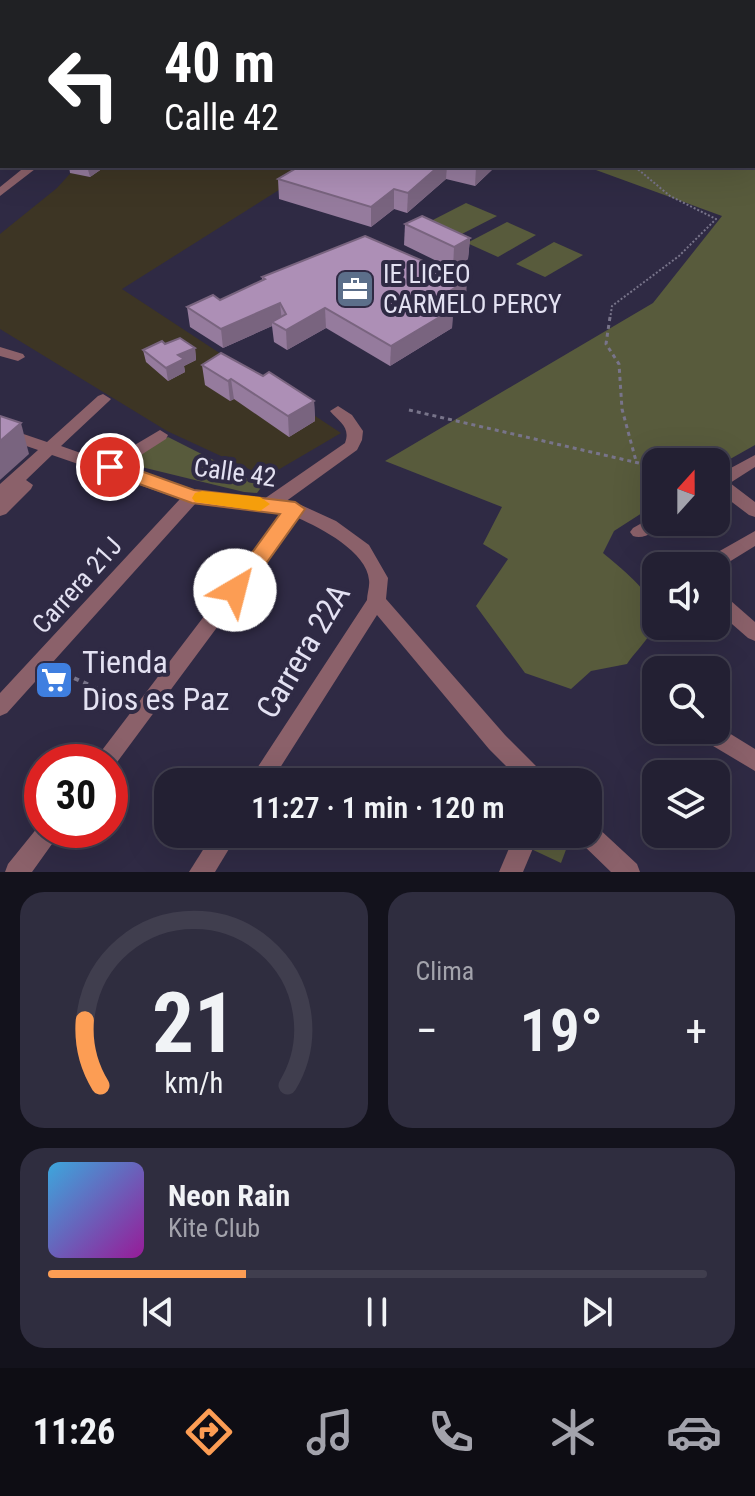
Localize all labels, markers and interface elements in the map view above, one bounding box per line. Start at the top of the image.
text: 40 m [164,30,275,96]
icon: left [32,32,136,136]
text: Calle 42 [164,97,279,139]
place label: IE LICEO CARMELO PERCY [383,259,562,319]
office icon: IE LICEO CARMELO PERCY [334,268,376,310]
pin [76,433,144,501]
icon: arrive [88,445,132,489]
north arrow [642,448,730,536]
map controls [642,448,730,848]
street label: Calle 42 [192,451,278,493]
street label: Carrera 21J [26,531,128,639]
position arrow [193,548,277,632]
button: sound [642,552,730,640]
street label: Carrera 22A [248,577,358,725]
place label: Tienda Dios es Paz [82,643,229,718]
button: search [642,656,730,744]
supermarket icon: Tienda Dios es Paz [33,659,75,701]
speed limit sign: 30 [24,744,128,848]
button: layers [642,760,730,848]
text: 11:27 · 1 min · 120 m [251,790,505,825]
text: Clima [416,956,474,986]
text: 21 [152,975,236,1072]
text: 19° [520,995,603,1066]
text: − [416,1005,438,1057]
text: + [685,1005,707,1057]
text: km/h [164,1066,223,1100]
text: Neon Rain [168,1178,290,1213]
text: Kite Club [168,1213,260,1243]
icon: previous [136,1290,180,1334]
icon: pause [355,1290,399,1334]
icon: next [575,1290,619,1334]
icon: directions [181,1404,237,1460]
icon: music [302,1404,358,1460]
icon: phone [423,1404,479,1460]
icon: climate [545,1404,601,1460]
icon: car [666,1404,722,1460]
text: 11:26 [33,1411,115,1453]

